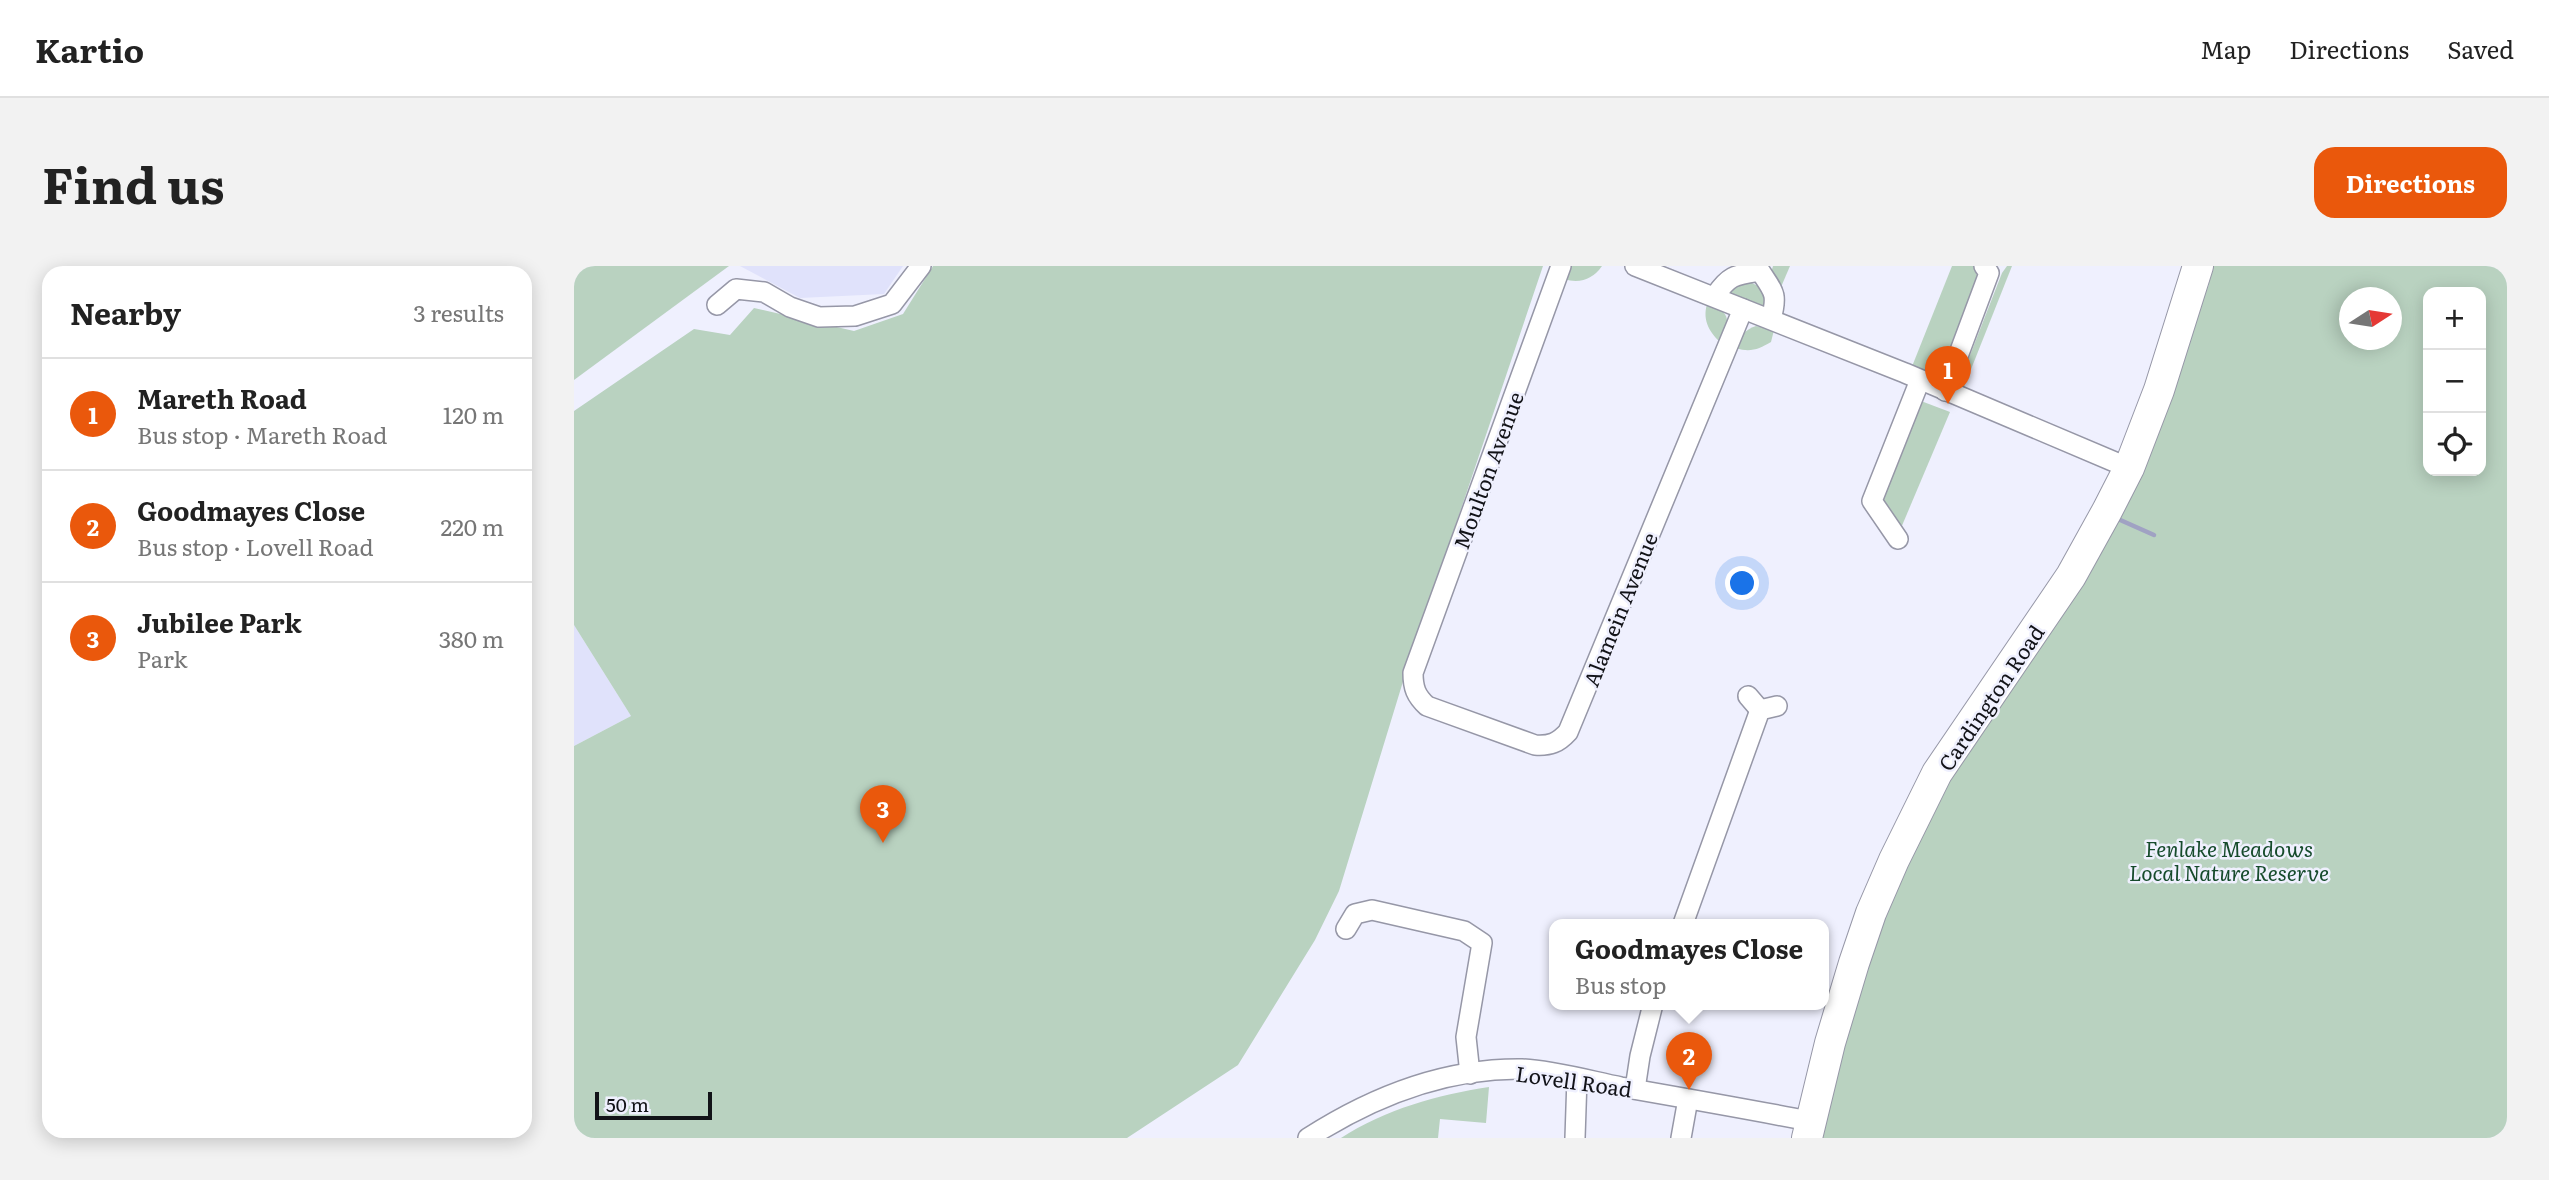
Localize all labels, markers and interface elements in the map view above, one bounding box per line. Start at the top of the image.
text: Kartio [35,24,144,73]
text: Map [2200,31,2251,66]
text: Directions [2289,31,2409,66]
text: Saved [2447,31,2514,66]
text: Find us [42,146,225,219]
button: Directions [2314,147,2507,218]
north arrow [2339,287,2402,350]
map controls [2423,287,2486,476]
button: + [2423,287,2486,350]
text: Nearby [70,290,181,334]
text: 3 results [413,295,504,329]
pin: 1 [1925,346,1971,404]
button: − [2423,350,2486,413]
text: Mareth Road [137,378,307,417]
street label: Moulton Avenue [1444,387,1530,553]
text: 1 [88,397,98,431]
text: 120 m [443,397,504,431]
button: locate [2423,413,2486,476]
text: Bus stop · Mareth Road [137,417,387,451]
text: Goodmayes Close [137,490,365,529]
text: 2 [87,509,99,543]
text: 220 m [440,509,504,543]
street label: Alamein Avenue [1574,527,1664,691]
text: Bus stop · Lovell Road [137,529,374,563]
your location [1725,566,1759,600]
text: Jubilee Park [137,602,302,641]
street label: Cardington Road [1930,618,2051,776]
text: 3 [87,621,99,655]
text: 380 m [439,621,504,655]
text: Park [137,641,187,675]
pin: 3 [860,785,906,843]
park label: Fenlake Meadows Local Nature Reserve [2129,832,2329,887]
popup [1549,919,1829,1010]
text: Goodmayes Close [1575,928,1803,967]
text: Bus stop [1575,967,1666,1001]
pin: 2 [1666,1032,1712,1090]
street label: Lovell Road [1514,1057,1634,1104]
scale bar [595,1089,712,1121]
text: 50 m [606,1090,649,1118]

